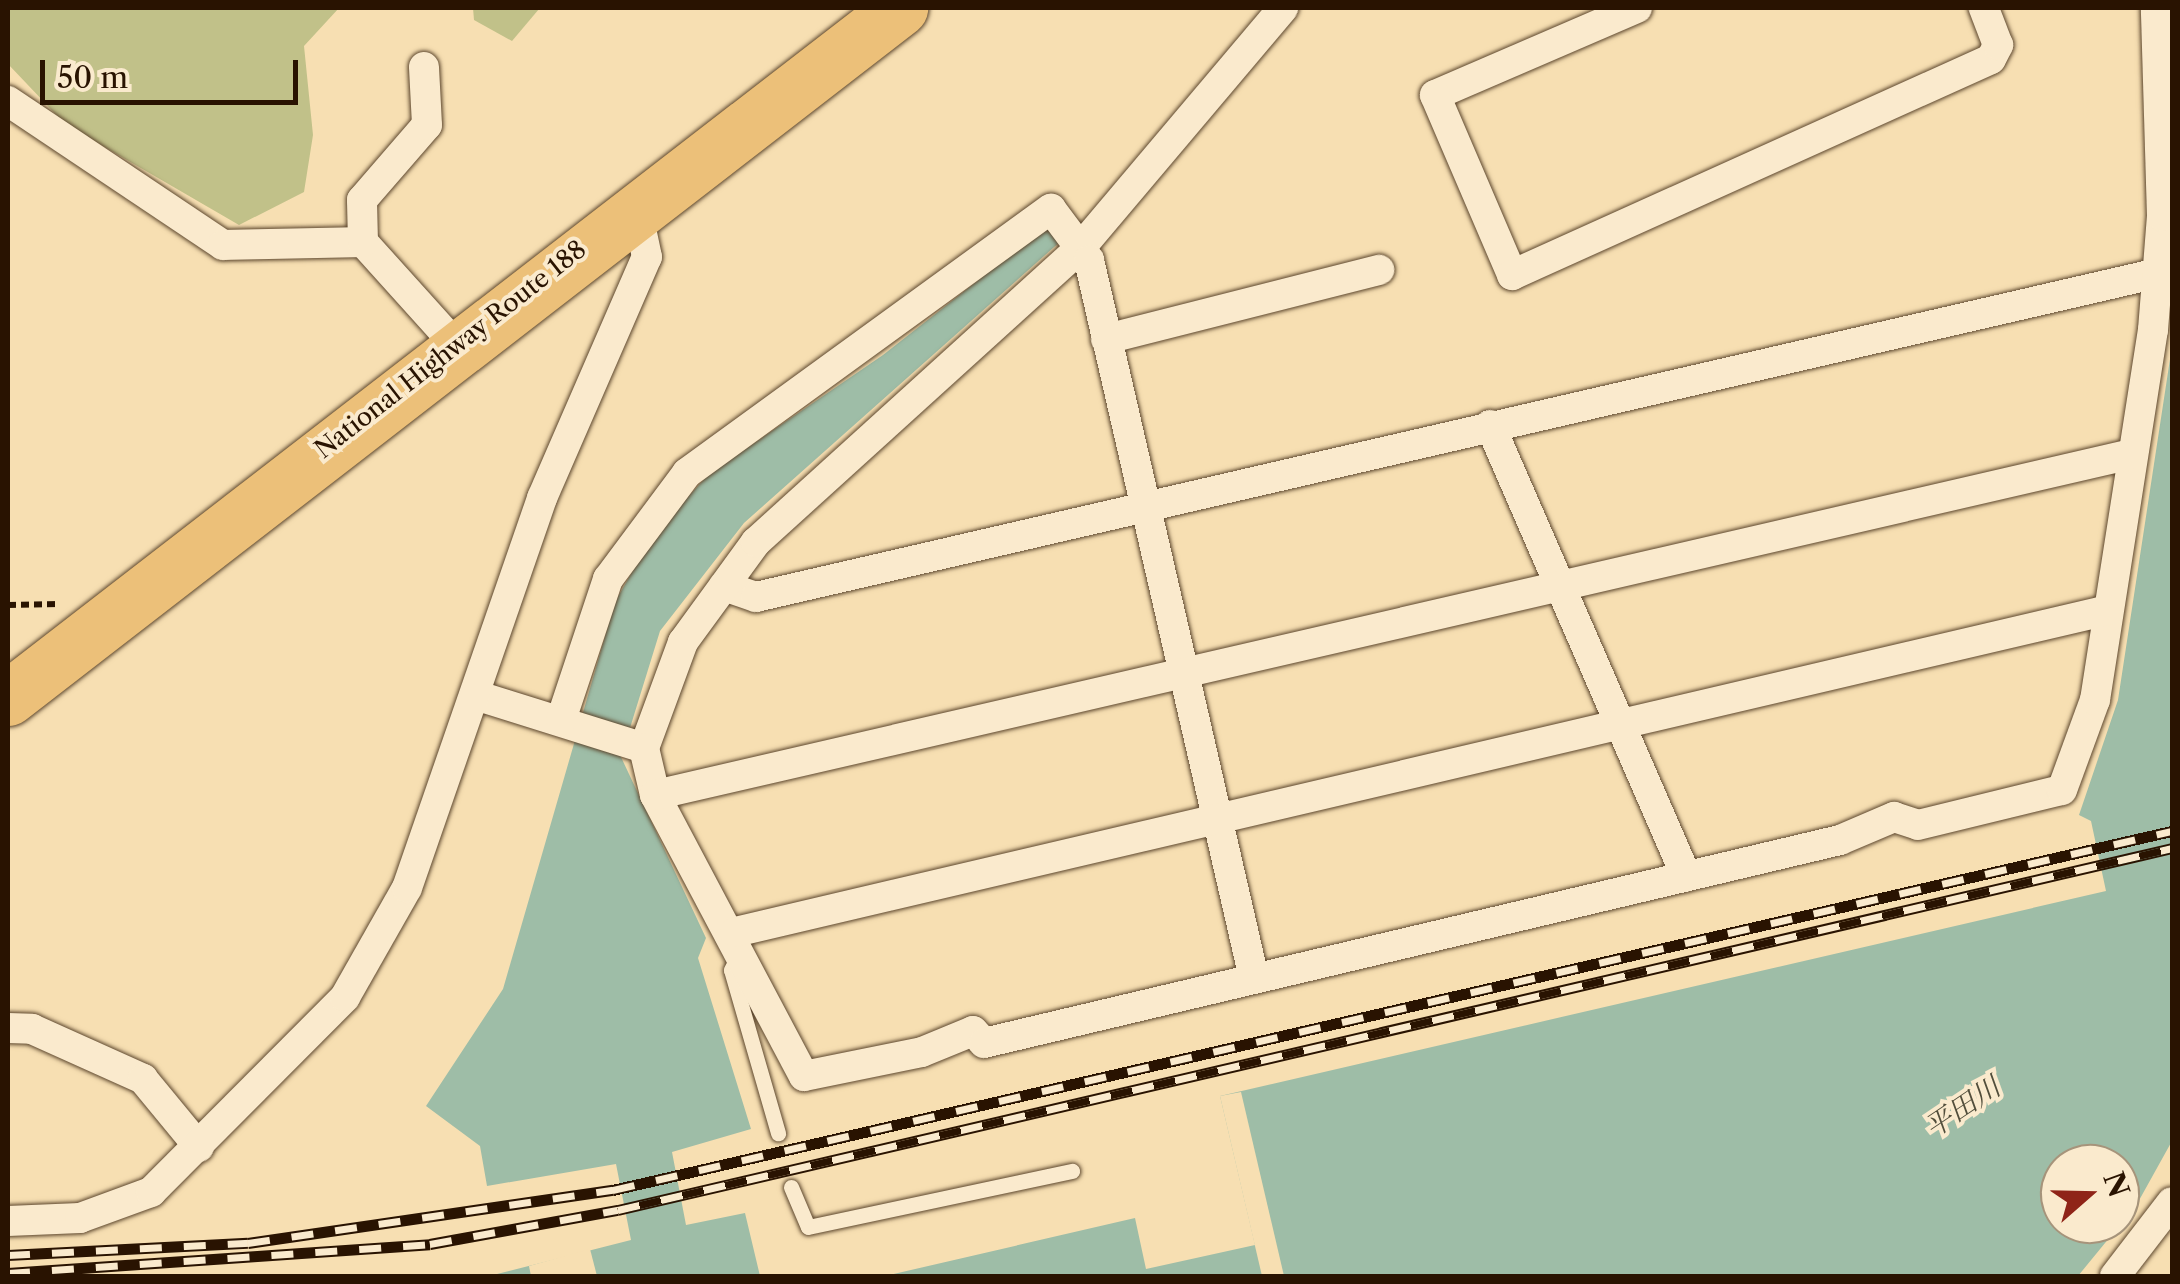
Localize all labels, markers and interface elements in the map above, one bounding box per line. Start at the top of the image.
scale bar [45,40,302,102]
text: 50 m [57,59,128,96]
street label: National Highway Route 188 [309,235,593,465]
water label: 平田川 [1918,1070,2006,1144]
north arrow [2040,1144,2140,1244]
text: N [2096,1167,2136,1202]

